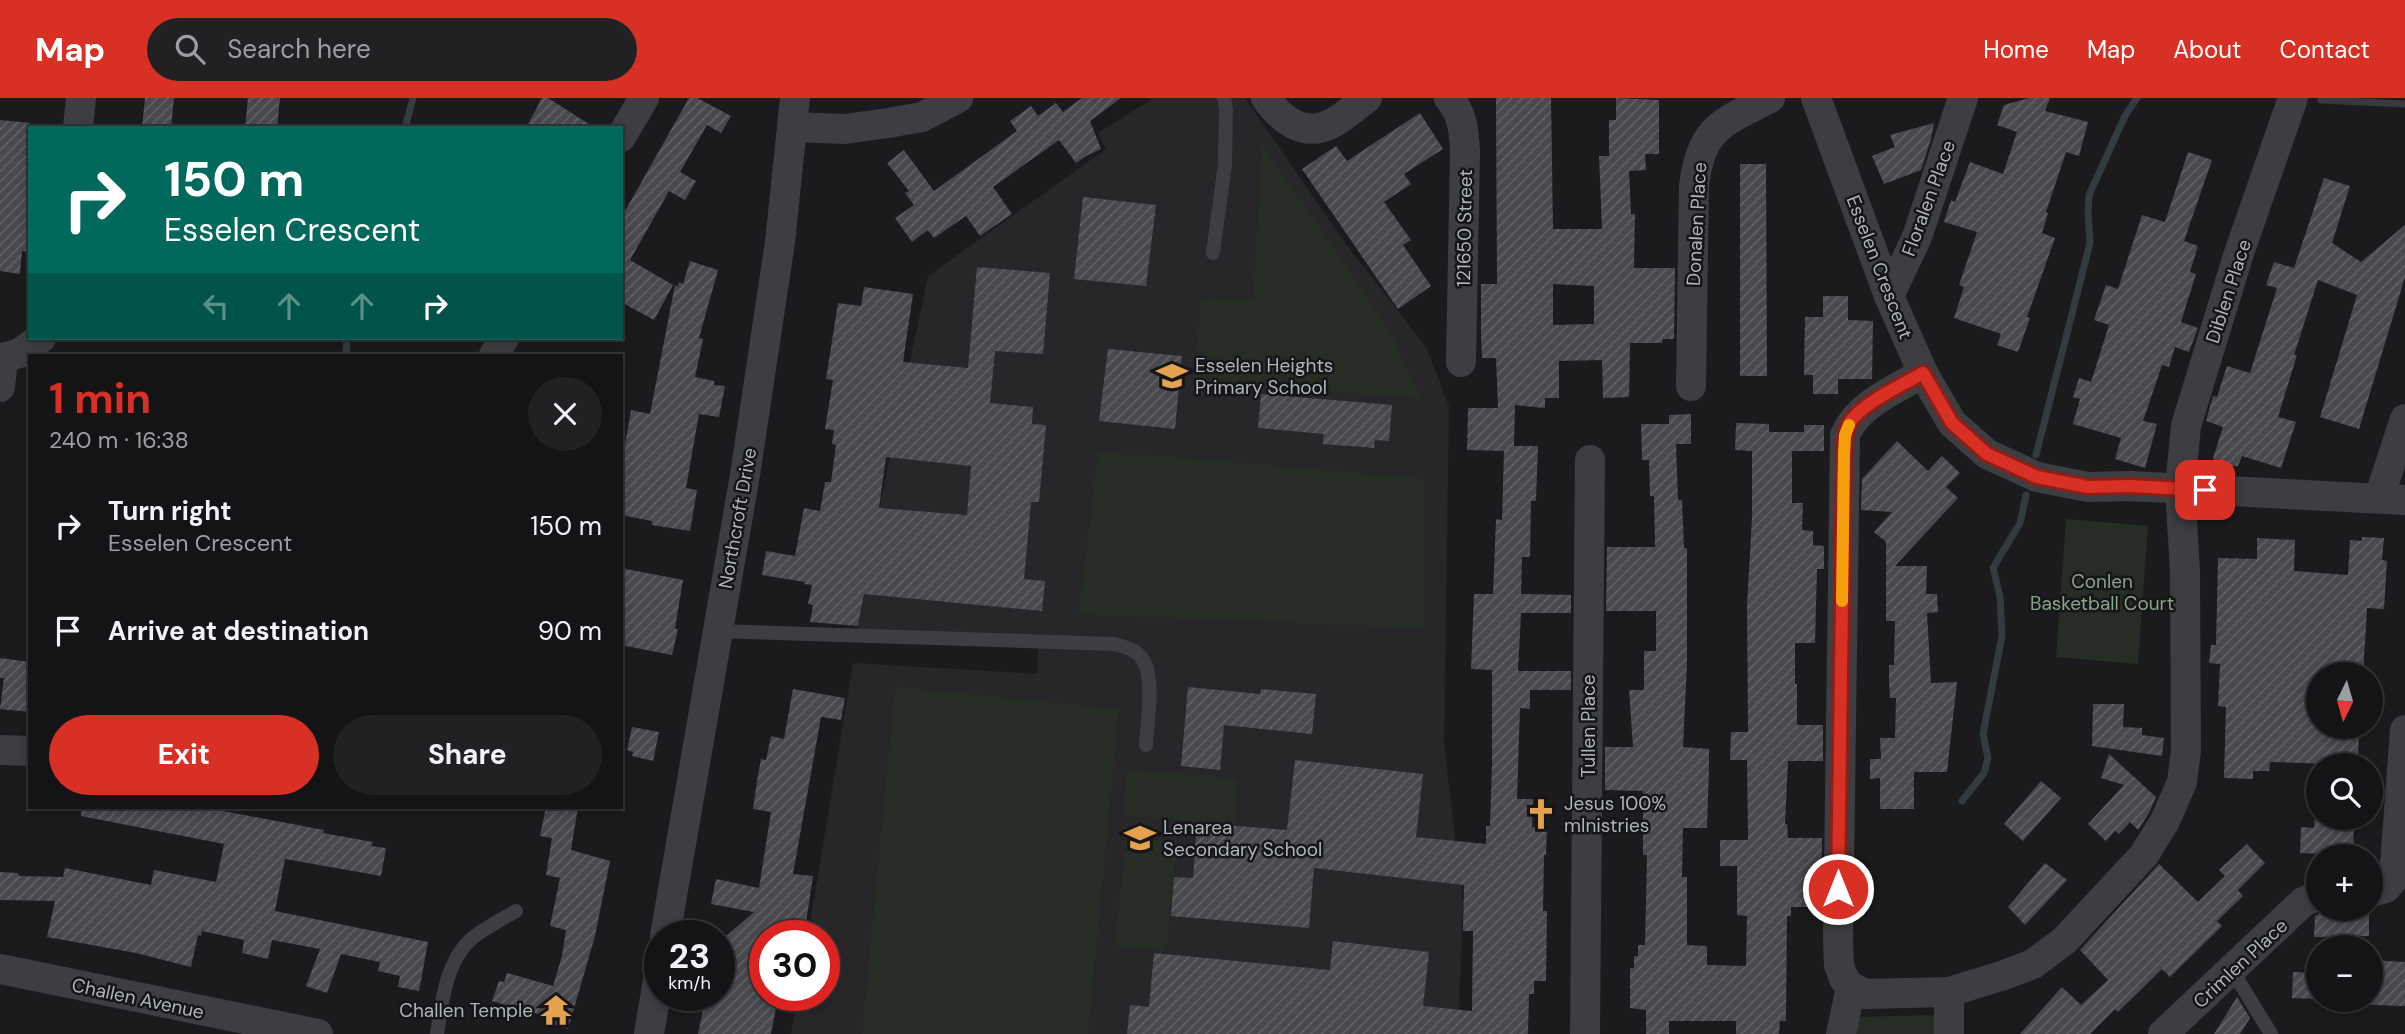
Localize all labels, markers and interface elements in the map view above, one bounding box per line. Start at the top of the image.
search box [147,18,637,81]
text: Map [35,28,105,71]
icon: search [171,30,209,68]
text: Search here [227,32,371,66]
text: Home [1983,34,2049,65]
text: Map [2087,34,2135,65]
text: About [2173,34,2242,65]
text: Contact [2280,34,2370,65]
street label: Floralen Place [1896,137,1961,259]
text: 150 m [164,147,304,211]
icon: right [49,154,140,245]
street label: Donalen Place [1681,162,1712,287]
street label: 121650 Street [1451,169,1478,287]
street label: Esselen Crescent [1841,192,1918,343]
text: Esselen Crescent [164,209,420,251]
street label: Diblen Place [2200,236,2257,346]
icon: left [197,287,235,325]
icon: ahead [270,287,308,325]
icon: ahead [343,287,381,325]
icon: right [416,287,454,325]
place label: Esselen Heights Primary School [1195,353,1333,400]
school or university icon: Esselen Heights Primary School [1155,359,1189,393]
text: 1 min [49,371,151,426]
button: close [528,377,602,451]
text: 240 m · 16:38 [49,425,189,455]
street label: Northcroft Drive [713,446,762,590]
pin [2175,460,2235,520]
icon: arrive [2186,471,2224,509]
text: Turn right [108,494,232,528]
icon: right [49,507,87,545]
text: 150 m [530,509,602,543]
text: Esselen Crescent [108,528,292,558]
park label: Conlen Basketball Court [2030,569,2174,616]
icon: arrive [49,612,87,650]
text: Arrive at destination [108,614,369,648]
text: 90 m [538,614,602,648]
north arrow [2306,662,2384,738]
map controls [2306,662,2383,1012]
street label: Tullen Place [1576,674,1601,778]
button: Exit [49,715,319,795]
button: Share [333,715,602,795]
button: search [2306,753,2383,830]
place label: Jesus 100% mInistries [1564,791,1666,838]
church icon: Jesus 100% mInistries [1524,797,1558,831]
place label: Lenarea Secondary School [1163,815,1322,862]
school or university icon: Lenarea Secondary School [1123,821,1157,855]
button: + [2306,844,2383,921]
position arrow [1801,852,1875,926]
street label: Crimlen Place [2188,913,2293,1014]
speed limit sign: 30 [749,920,840,1011]
text: 23 [669,933,710,979]
button: − [2306,935,2383,1012]
text: km/h [668,971,711,995]
street label: Challen Avenue [69,972,206,1025]
temple icon: Challen Temple [539,993,573,1027]
place label: Challen Temple [399,998,533,1023]

